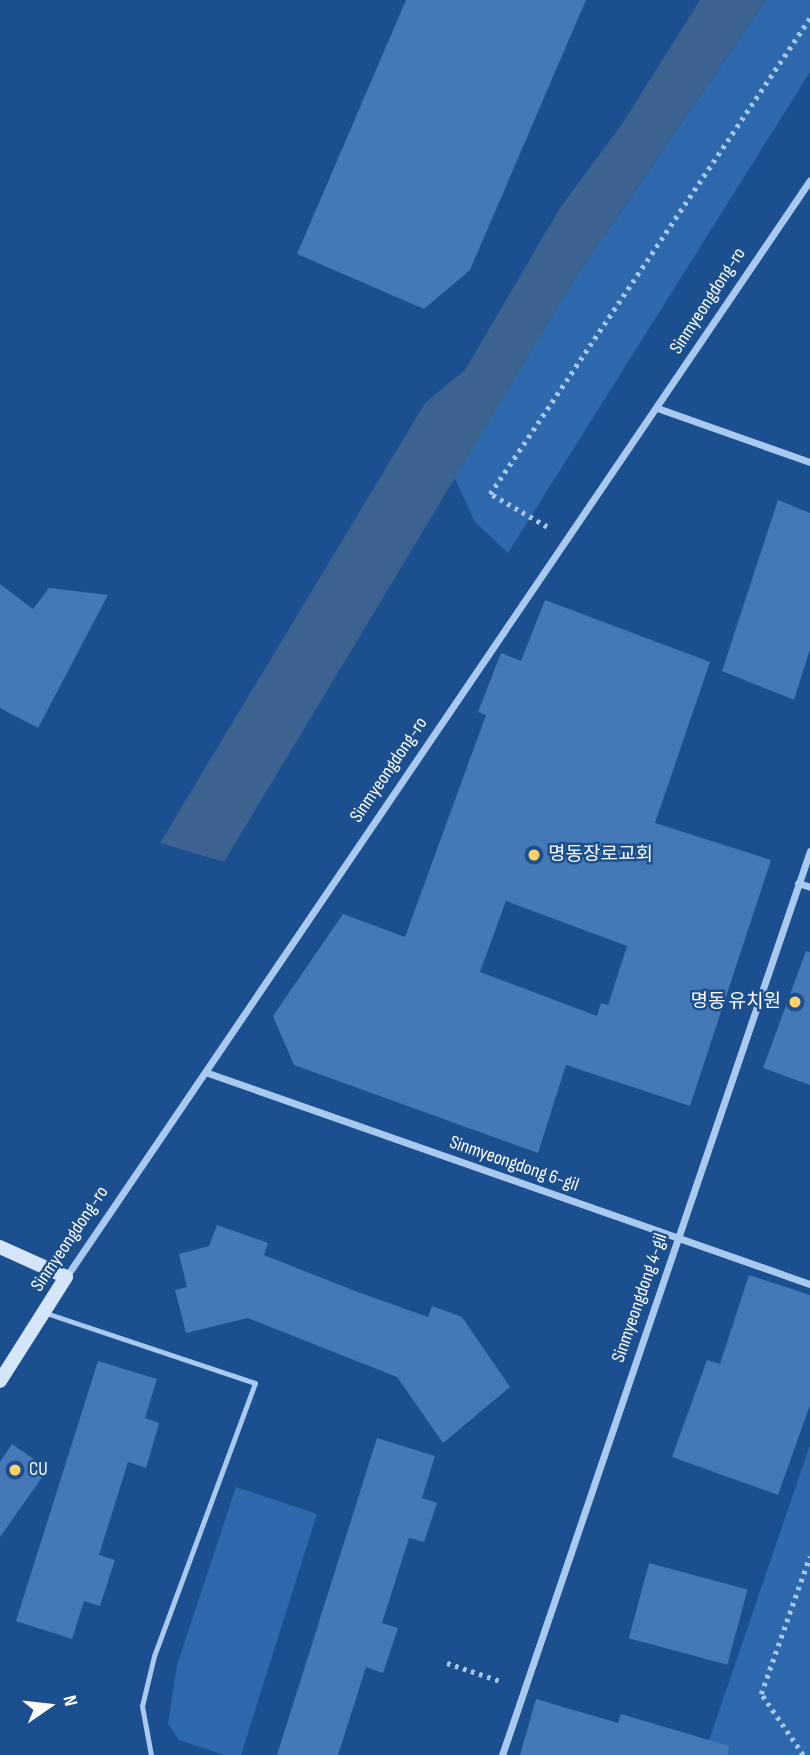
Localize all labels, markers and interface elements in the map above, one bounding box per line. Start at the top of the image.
street label: Sinmyeongdong-ro [665,244,751,358]
street label: Sinmyeongdong-ro [345,713,433,827]
place label: 명동장로교회 [548,844,653,866]
marker: 명동장로교회 [526,847,542,863]
place label: 명동 유치원 [691,991,781,1013]
marker: 명동 유치원 [787,994,803,1010]
street label: Sinmyeongdong 6-gil [446,1131,582,1197]
street label: Sinmyeongdong-ro [26,1182,114,1296]
street label: Sinmyeongdong 4-gil [607,1231,673,1365]
place label: CU [29,1459,48,1481]
marker: CU [7,1462,23,1478]
north arrow [14,1671,84,1741]
text: N [57,1693,82,1709]

